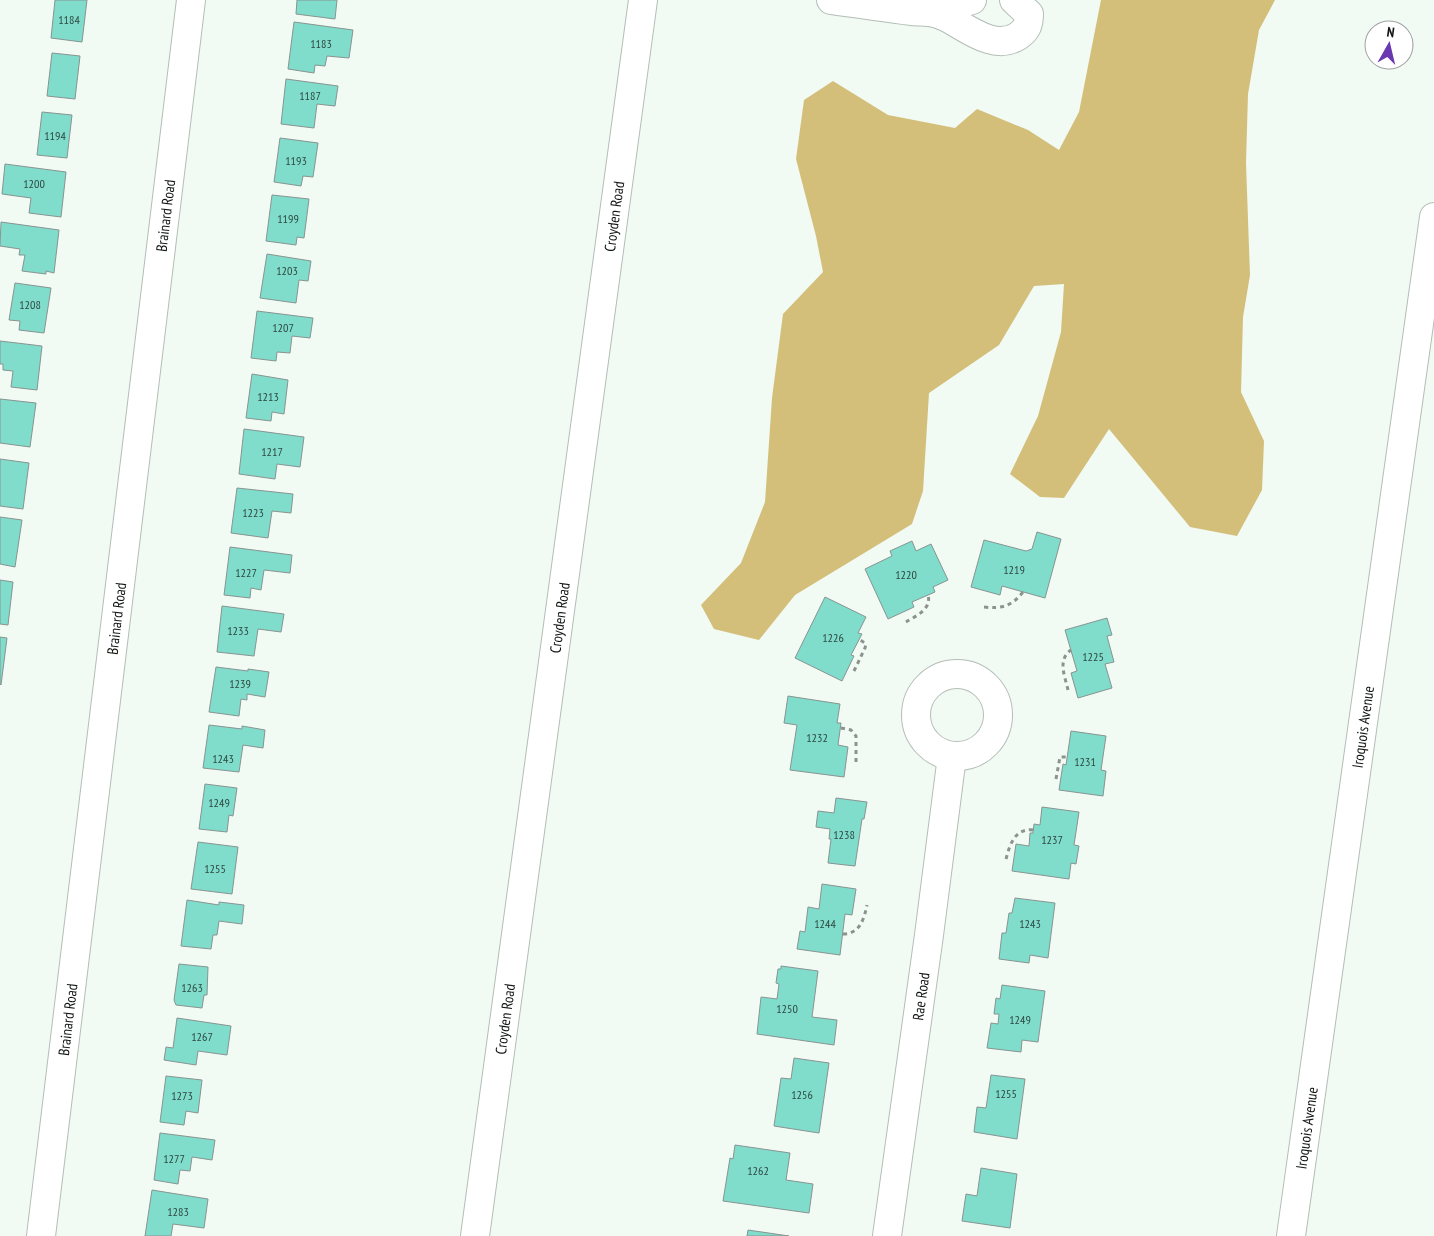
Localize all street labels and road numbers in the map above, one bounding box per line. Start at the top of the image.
street label: Brainard Road [151,178,179,253]
street label: Croyden Road [599,180,628,253]
street label: Brainard Road [102,581,130,656]
street label: Croyden Road [545,581,573,654]
street label: Iroquois Avenue [1347,685,1378,769]
street label: Rae Road [908,971,933,1022]
street label: Brainard Road [53,982,81,1057]
street label: Croyden Road [490,983,519,1055]
street label: Iroquois Avenue [1291,1086,1321,1170]

